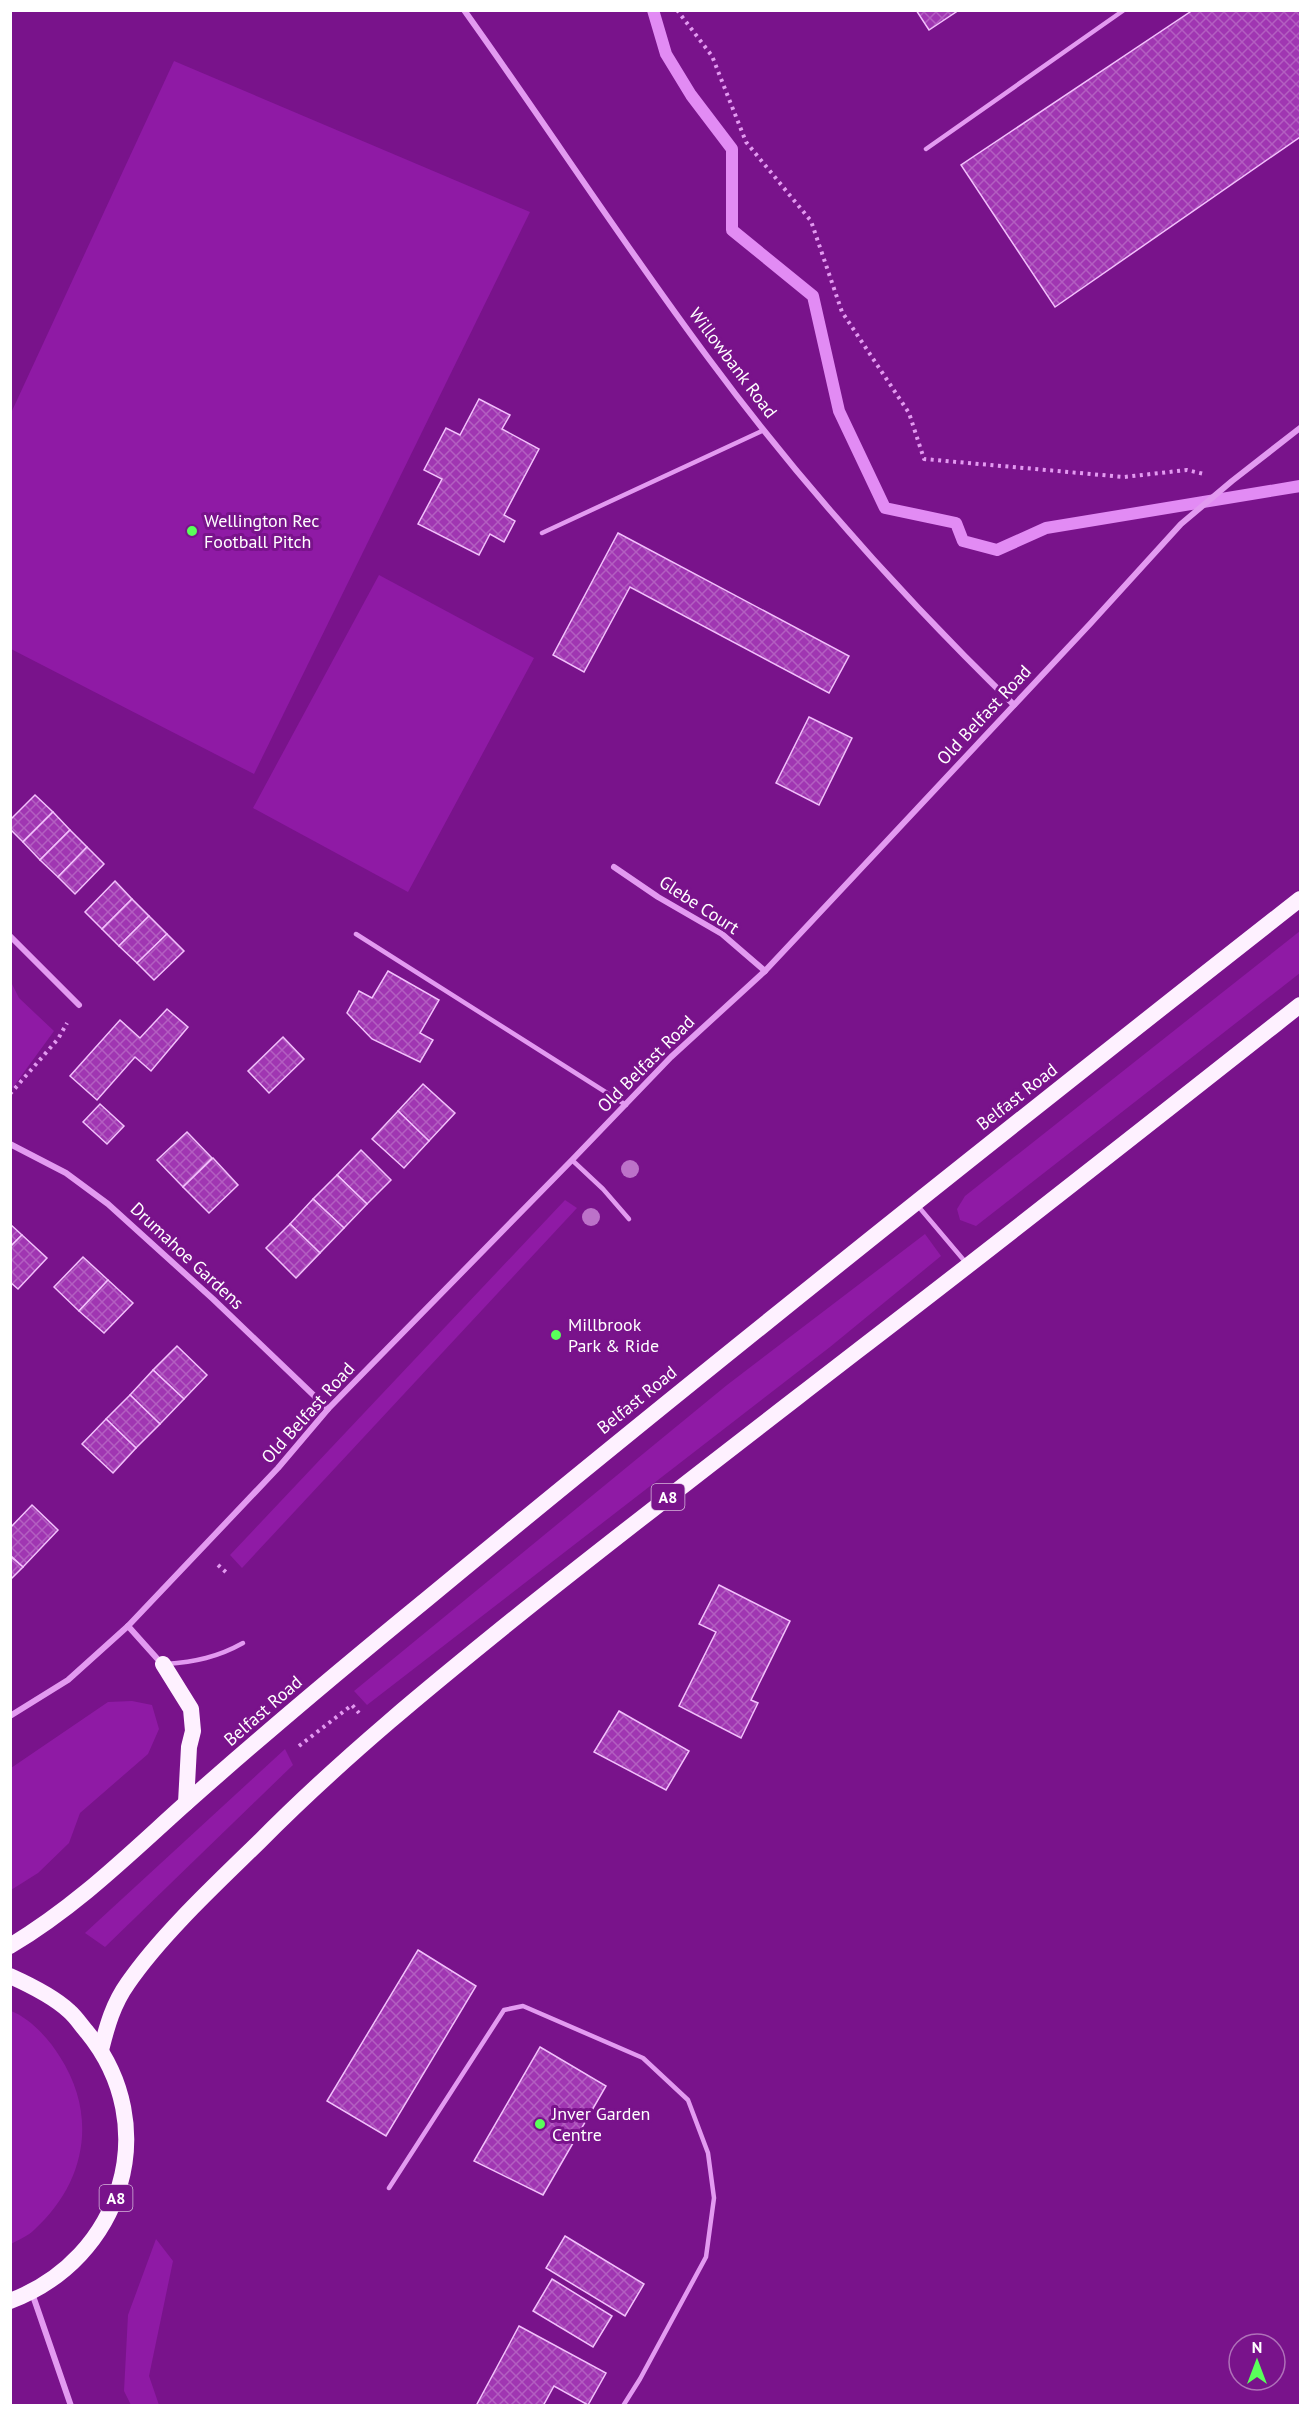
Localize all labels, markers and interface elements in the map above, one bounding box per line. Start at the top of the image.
street label: Willowbank Road [684,303,782,422]
place label: Wellington Rec Football Pitch [204,509,319,553]
marker: Wellington Rec Football Pitch [185,524,199,538]
street label: Old Belfast Road [931,660,1036,769]
street label: Glebe Court [655,870,744,939]
street label: Old Belfast Road [592,1010,699,1117]
street label: Belfast Road [972,1058,1062,1135]
street label: Drumahoe Gardens [126,1197,249,1314]
place label: Millbrook Park & Ride [568,1313,659,1357]
marker: Millbrook Park & Ride [549,1328,563,1342]
street label: Old Belfast Road [256,1357,359,1468]
street label: Belfast Road [592,1360,681,1439]
road number: A8 [652,1484,684,1510]
street label: Belfast Road [219,1670,307,1751]
place label: Jnver Garden Centre [551,2102,650,2146]
marker: Jnver Garden Centre [533,2117,547,2131]
road number: A8 [100,2185,132,2211]
north arrow [1227,2332,1287,2392]
text: N [1252,2337,1262,2357]

